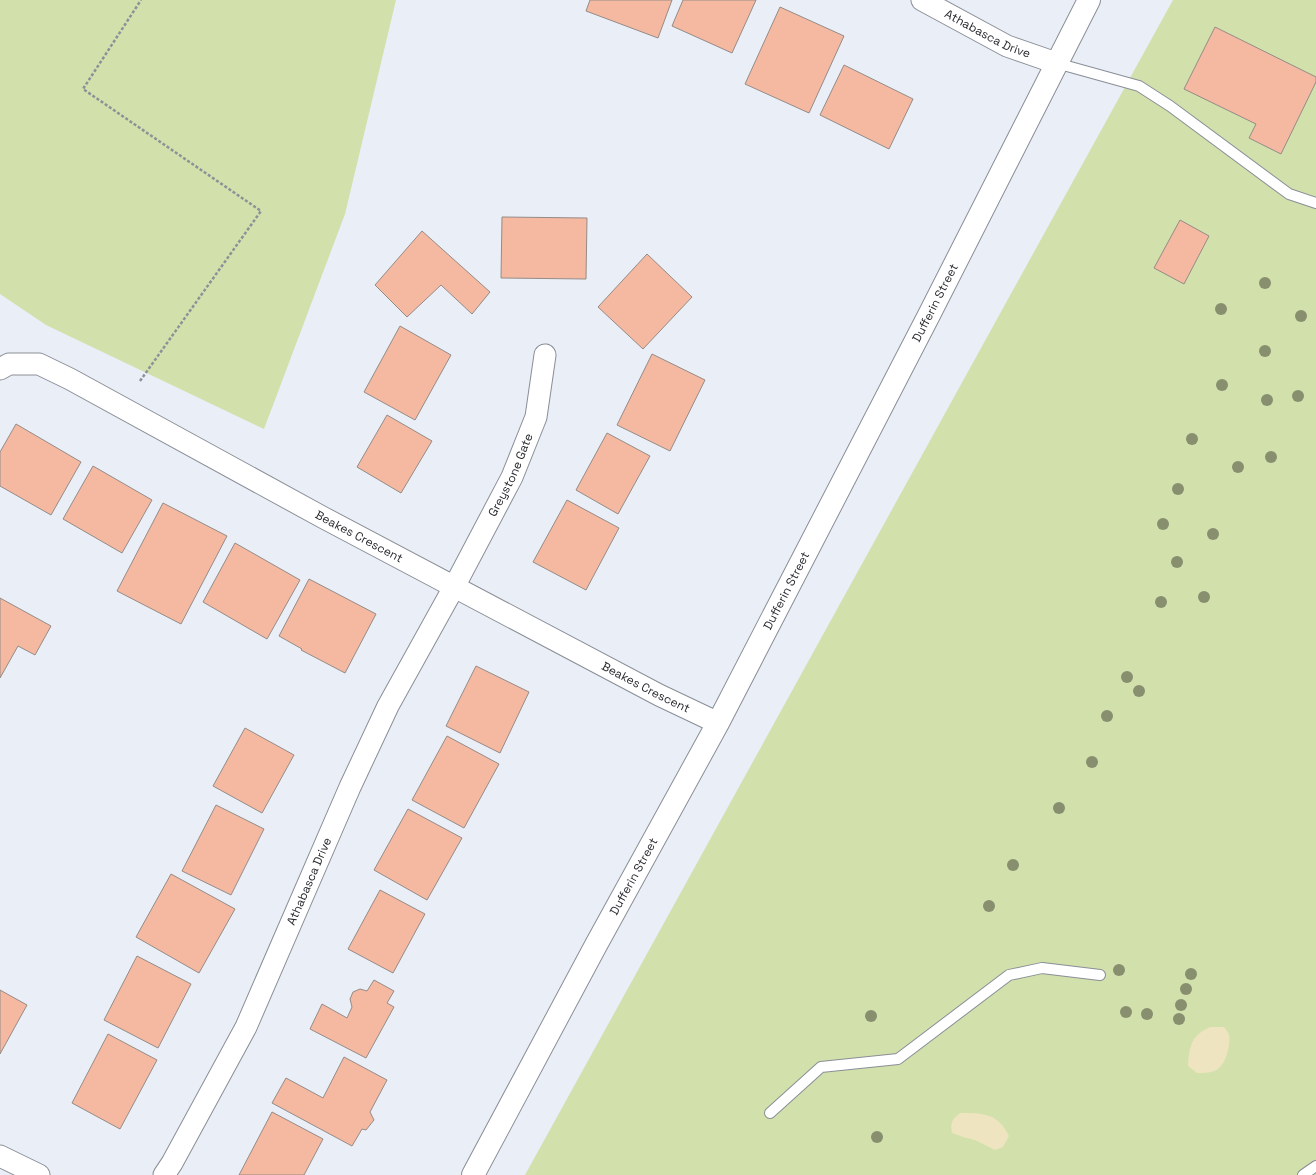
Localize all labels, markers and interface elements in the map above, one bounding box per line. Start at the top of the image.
street label: Athabasca Drive [942,6,1033,62]
street label: Dufferin Street [908,261,962,345]
street label: Greystone Gate [485,431,537,519]
street label: Beakes Crescent [312,507,406,566]
street label: Dufferin Street [760,549,813,633]
street label: Beakes Crescent [599,658,693,717]
street label: Athabasca Drive [283,835,335,928]
street label: Dufferin Street [606,835,661,918]

